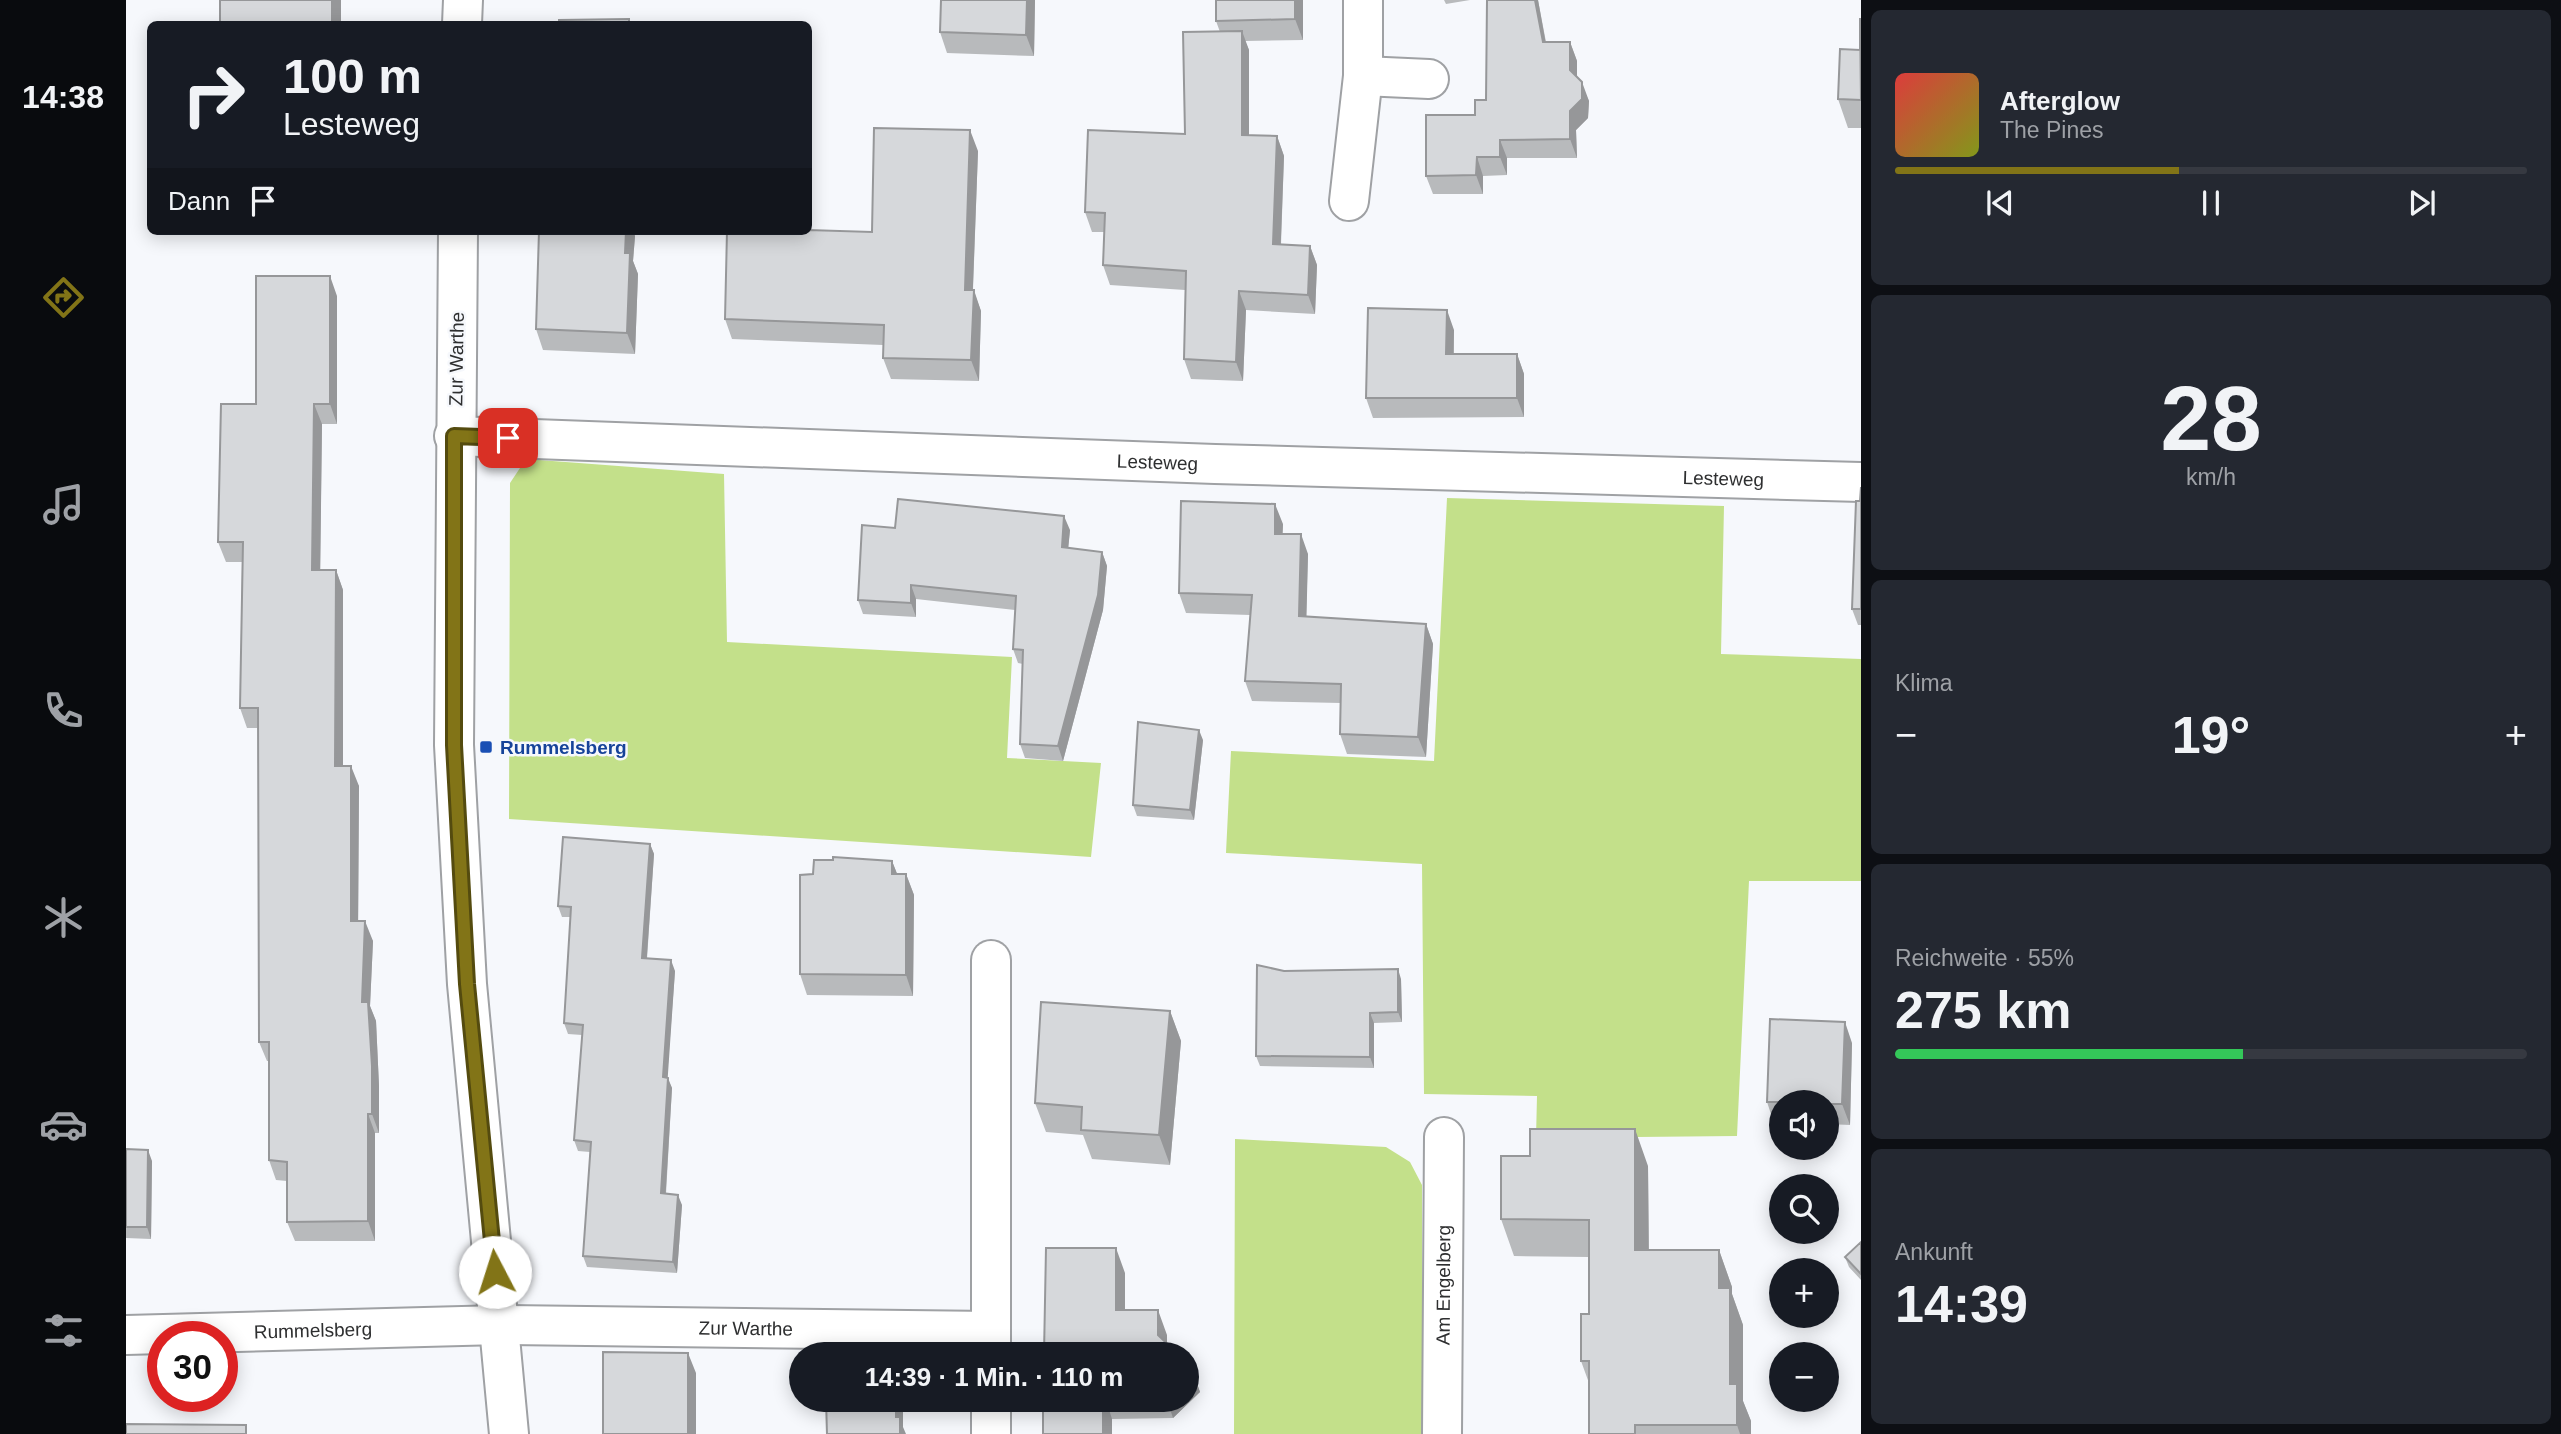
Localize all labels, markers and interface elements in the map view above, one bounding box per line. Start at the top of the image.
icon: right [168,49,259,140]
text: 100 m [283,49,422,103]
text: 14:38 [22,79,104,115]
text: Afterglow [2000,86,2120,116]
text: Lesteweg [283,106,420,142]
text: The Pines [2000,117,2104,143]
icon: arrive [244,182,282,220]
icon: previous [1981,184,2019,222]
icon: pause [2192,184,2230,222]
icon: next [2403,184,2441,222]
text: Dann [168,186,230,216]
icon: directions [39,273,88,322]
street label: Zur Warthe [445,312,468,406]
text: 28 [2160,368,2262,469]
pin [478,408,538,468]
icon: arrive [489,419,527,457]
street label: Lesteweg [1116,450,1199,474]
text: km/h [2186,464,2236,490]
street label: Lesteweg [1682,467,1764,490]
icon: music [39,480,88,529]
text: Klima [1895,670,1953,696]
icon: phone [39,686,88,735]
text: 19° [2172,706,2250,764]
text: − [1895,714,1917,756]
text: + [2505,714,2527,756]
place label: Rummelsberg [500,737,627,758]
marker: Rummelsberg [478,739,494,755]
icon: climate [39,893,88,942]
text: Reichweite · 55% [1895,945,2074,971]
text: 275 km [1895,981,2071,1039]
map controls [1769,1090,1839,1412]
button: sound [1769,1090,1839,1160]
icon: car [39,1100,88,1149]
button: search [1769,1174,1839,1244]
street label: Am Engelberg [1433,1225,1454,1345]
position arrow [458,1235,532,1309]
text: Ankunft [1895,1239,1973,1265]
button: + [1769,1258,1839,1328]
text: 14:39 [1895,1275,2028,1333]
icon: filters [39,1306,88,1355]
street label: Zur Warthe [699,1317,793,1340]
street label: Rummelsberg [254,1318,372,1343]
speed limit sign: 30 [147,1321,238,1412]
button: − [1769,1342,1839,1412]
text: 14:39 · 1 Min. · 110 m [865,1362,1123,1392]

